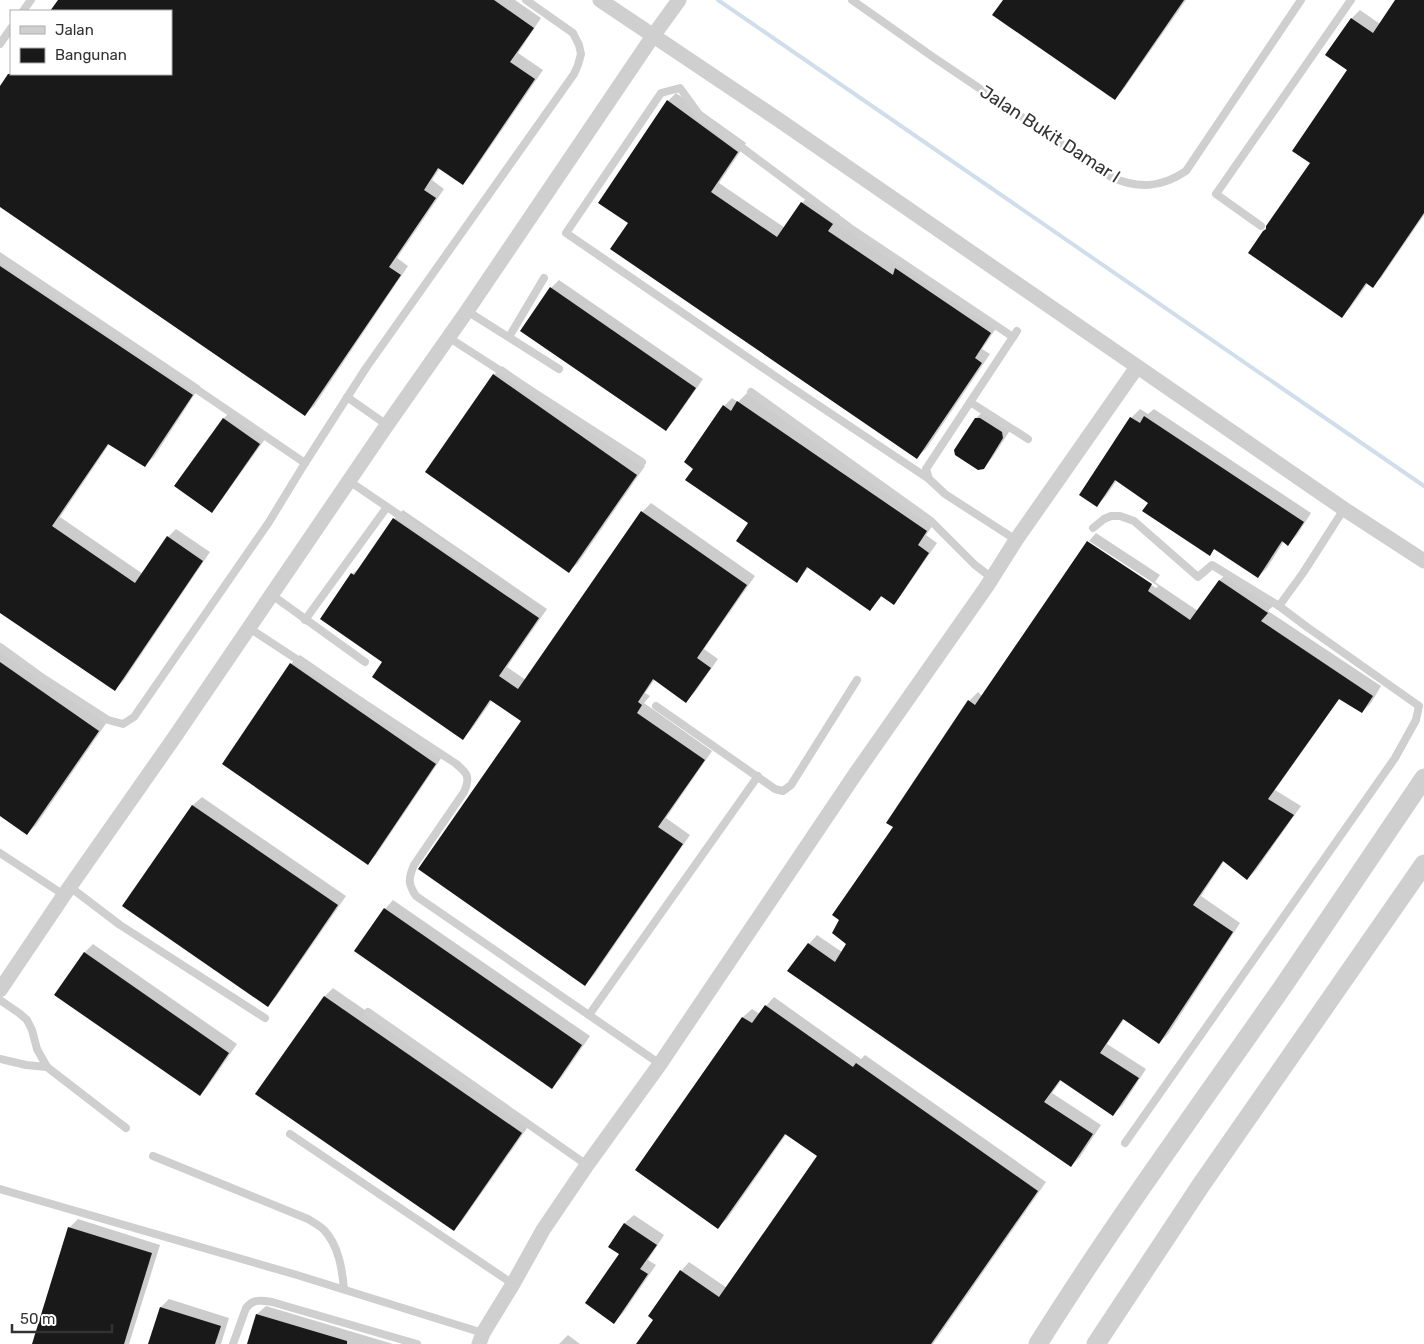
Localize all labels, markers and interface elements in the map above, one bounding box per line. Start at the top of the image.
legend [10,10,172,75]
text: Jalan [55,21,94,39]
text: Bangunan [55,46,127,64]
street label: Jalan Bukit Damar I [976,80,1124,188]
scale bar [12,1302,112,1334]
text: 50 m [20,1310,55,1328]

